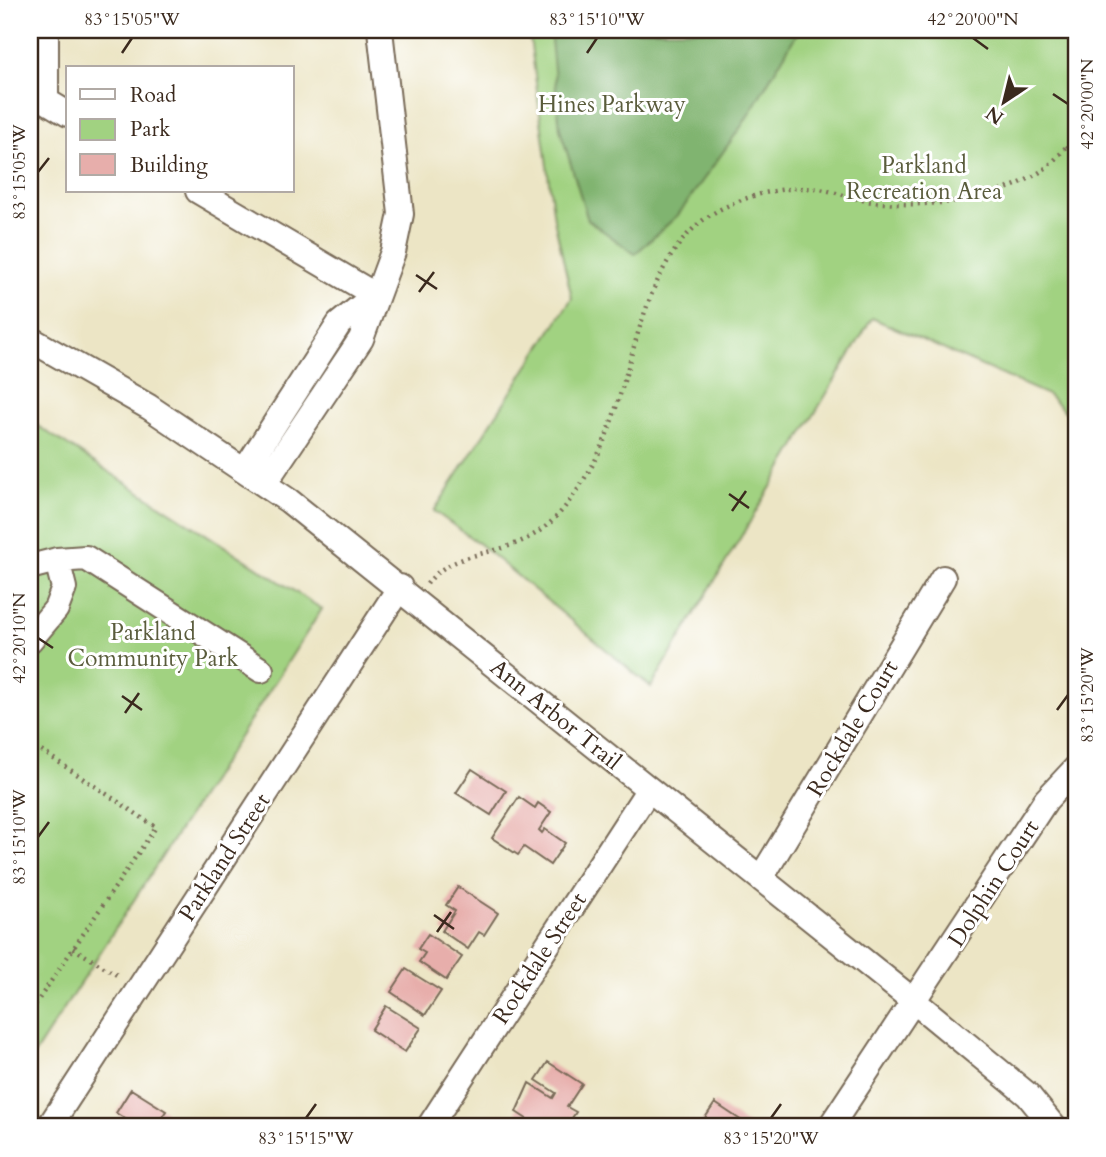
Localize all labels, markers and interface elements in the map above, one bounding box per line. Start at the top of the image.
text: 83°15'05"W [84,7,180,32]
text: 83°15'10"W [549,7,645,32]
text: 42°20'00"N [927,7,1019,32]
text: 42°20'00"N [1075,58,1100,150]
legend [66,66,294,192]
north arrow [970,66,1040,136]
text: Road [130,81,176,110]
park label: Hines Parkway [538,89,686,120]
text: N [980,99,1009,130]
text: Park [130,115,171,144]
text: 83°15'05"W [7,124,32,220]
park label: Parkland Recreation Area [846,150,1002,207]
text: Building [130,151,208,180]
text: 42°20'10"N [7,592,32,684]
park label: Parkland Community Park [68,617,239,674]
text: 83°15'20"W [1075,647,1100,743]
street label: Ann Arbor Trail [484,652,628,777]
street label: Rockdale Court [799,654,905,802]
street label: Parkland Street [171,787,277,927]
text: 83°15'10"W [7,789,32,885]
street label: Dolphin Court [941,814,1046,953]
street label: Rockdale Street [485,886,594,1030]
text: 83°15'15"W [258,1126,354,1151]
text: 83°15'20"W [723,1126,819,1151]

